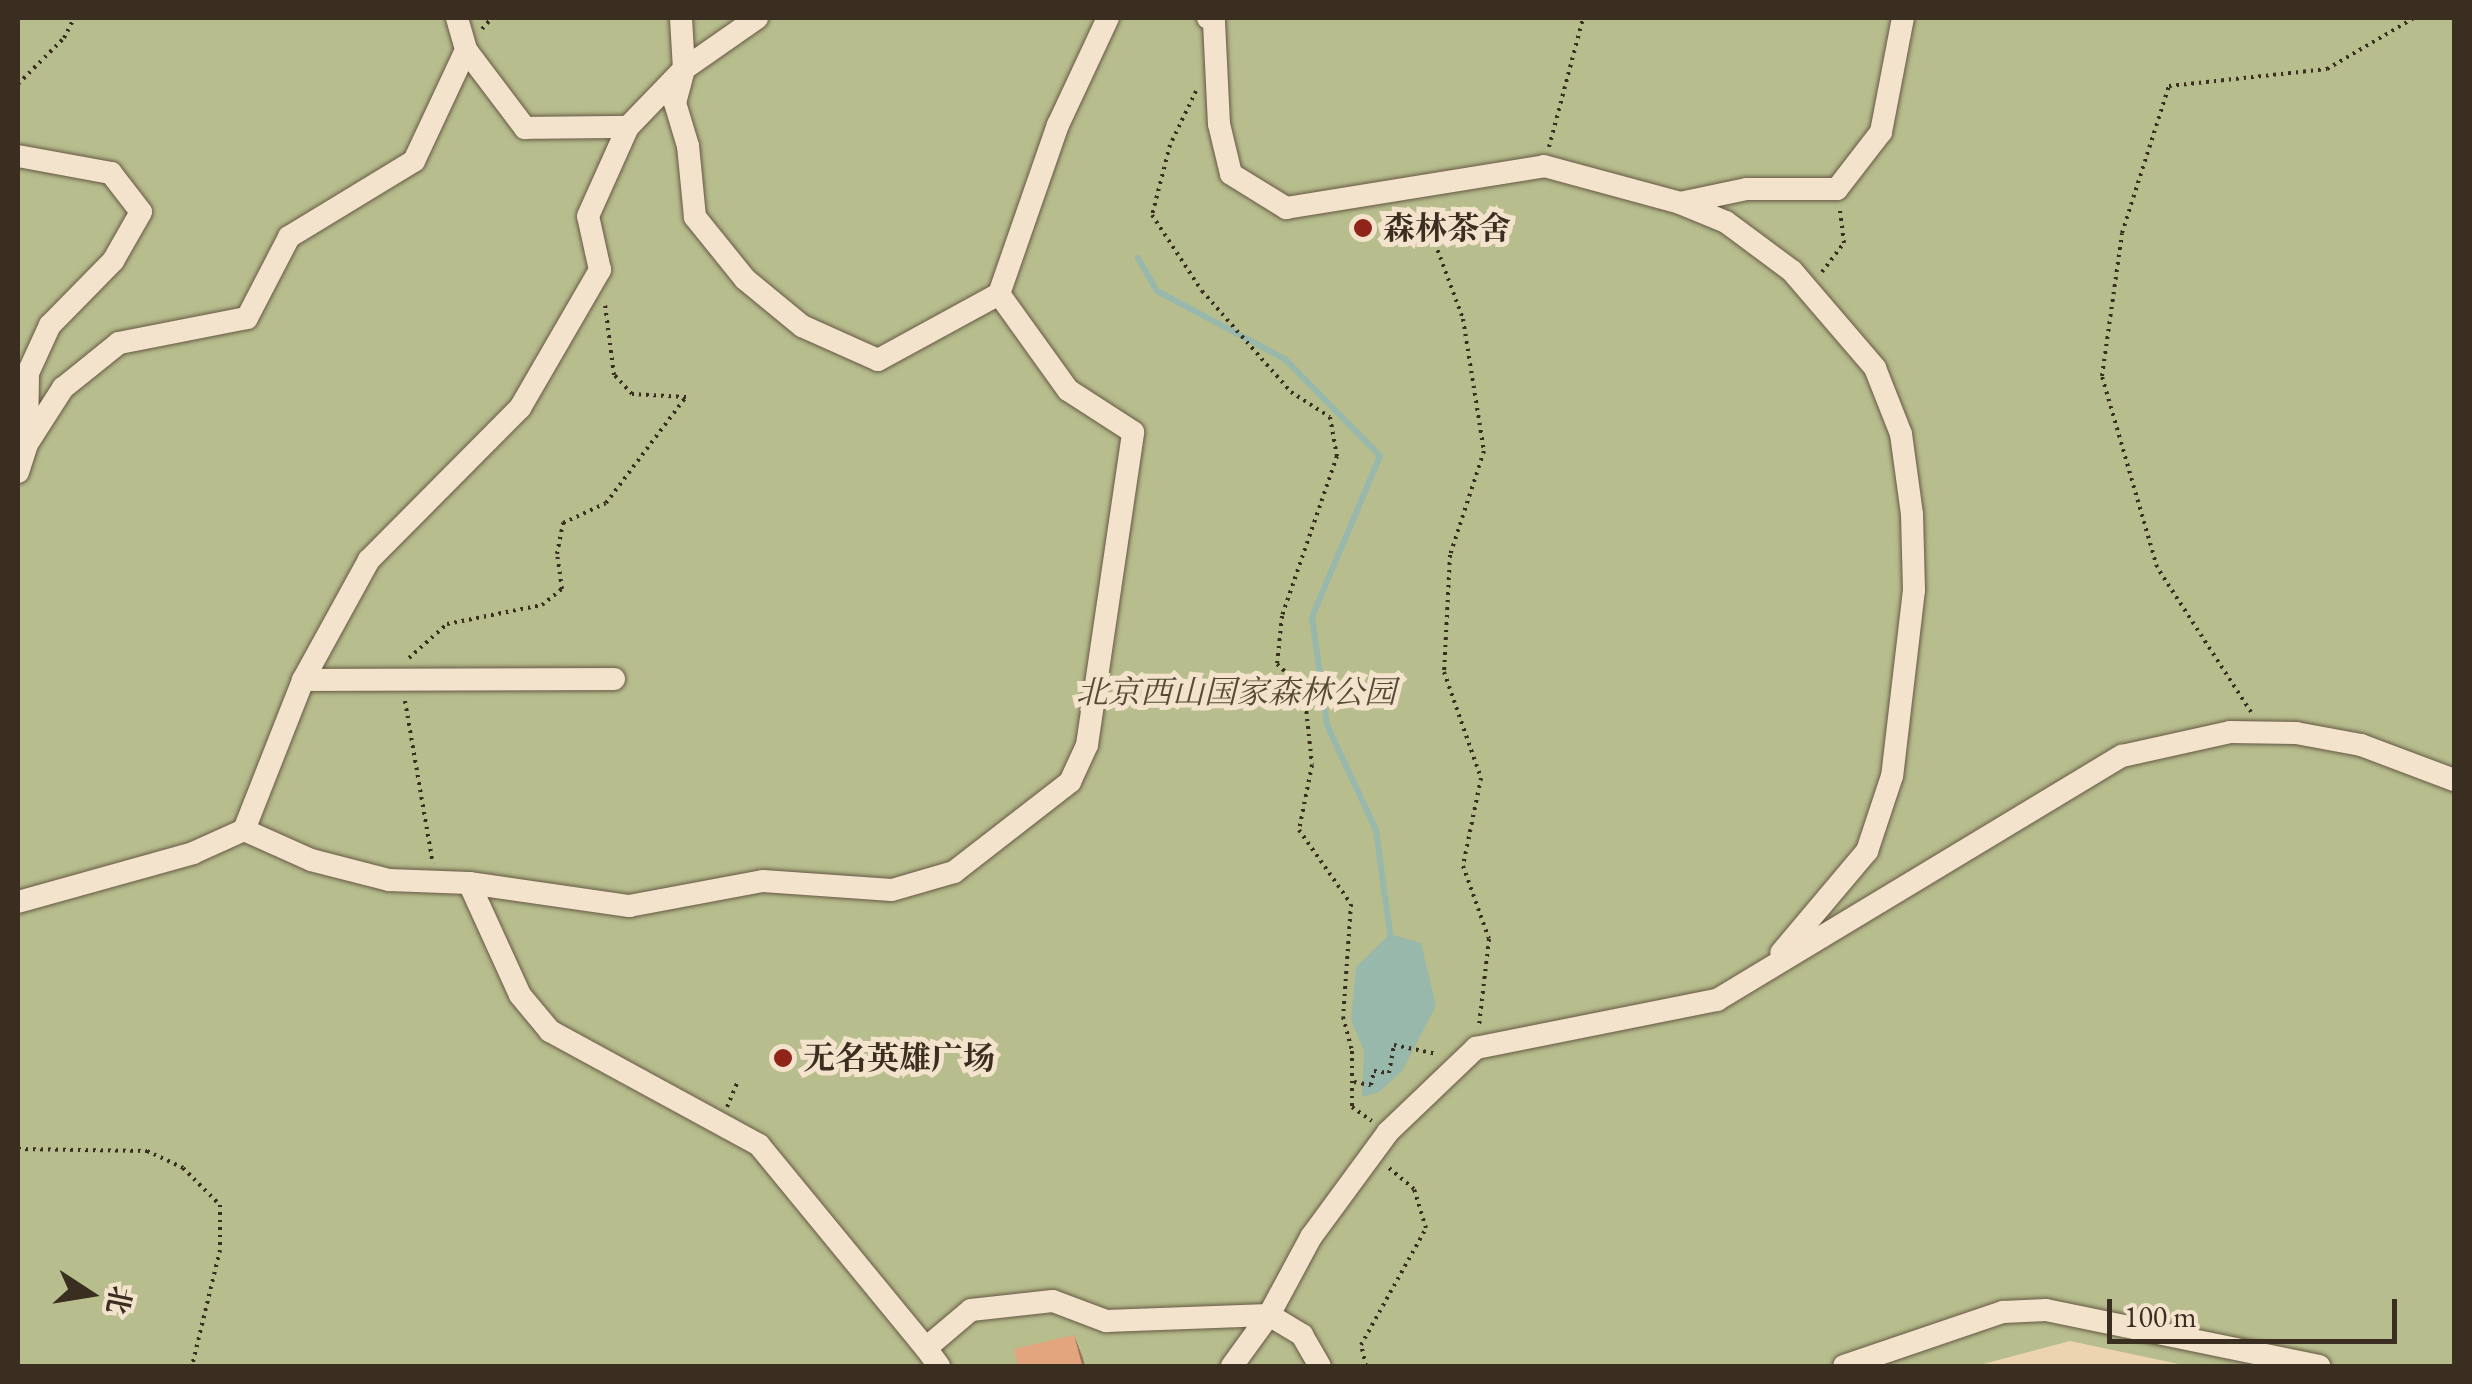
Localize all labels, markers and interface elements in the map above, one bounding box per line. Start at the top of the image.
place label: 森林茶舍 [1383,209,1511,247]
marker: 森林茶舍 [1352,217,1374,239]
park label: 北京西山国家森林公园 [1076,673,1396,711]
place label: 无名英雄广场 [803,1039,995,1077]
marker: 无名英雄广场 [772,1047,794,1069]
north arrow [40,1244,140,1344]
scale bar [2112,1279,2402,1341]
text: 北 [99,1283,140,1318]
text: 100 m [2124,1297,2197,1336]

